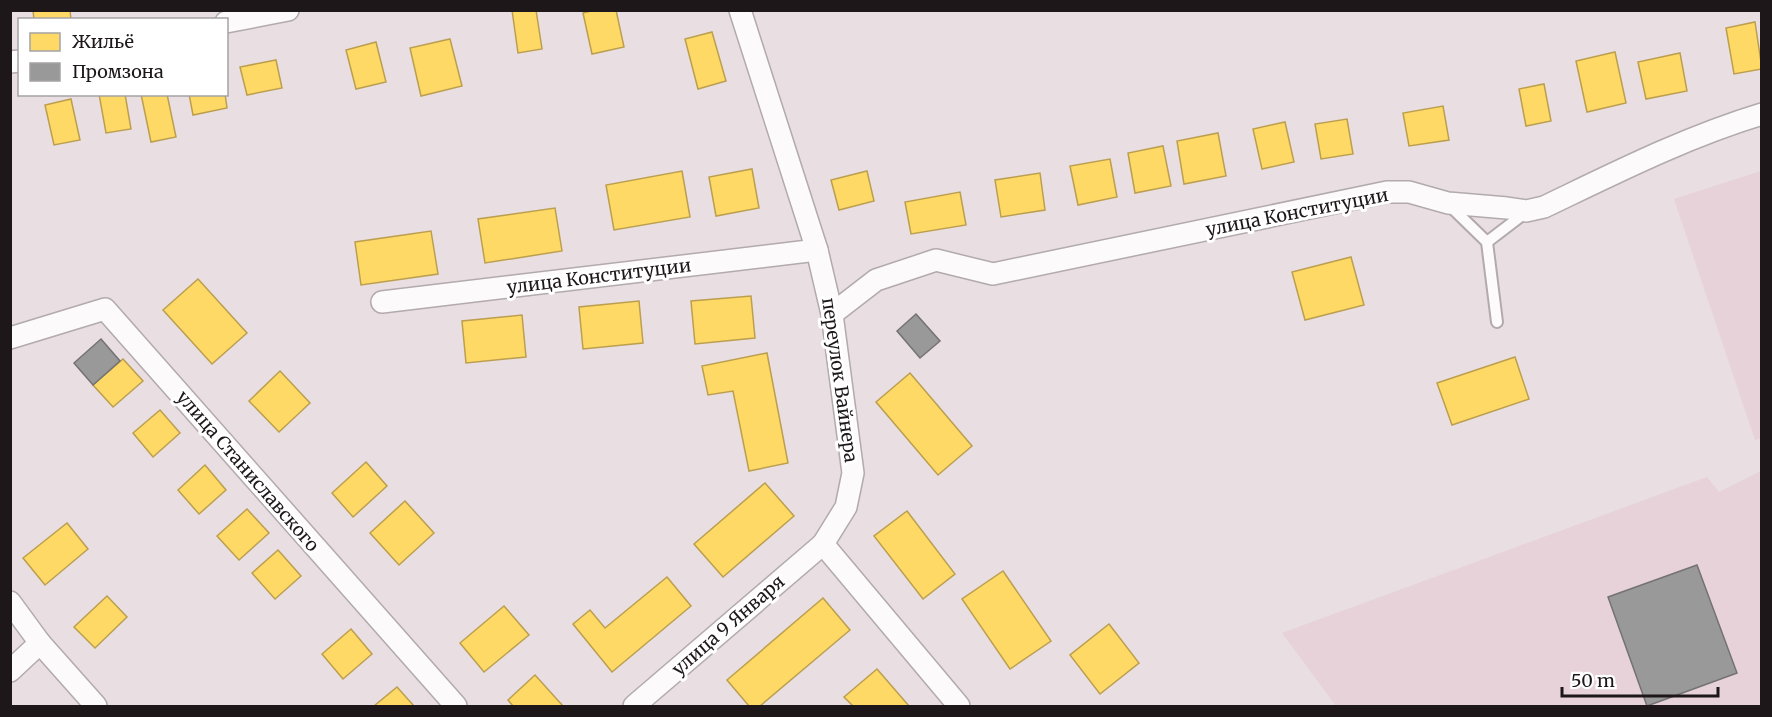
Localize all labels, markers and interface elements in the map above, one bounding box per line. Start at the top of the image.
legend [18,18,228,96]
text: Жильё [72,30,134,53]
text: Промзона [72,60,164,83]
street label: улица Конституции [1204,183,1390,241]
street label: улица Конституции [506,253,692,299]
street label: переулок Вайнера [817,296,863,464]
street label: улица Станиславского [172,386,324,556]
street label: улица 9 Января [667,570,789,680]
scale bar [1562,660,1718,698]
text: 50 m [1571,669,1615,692]

